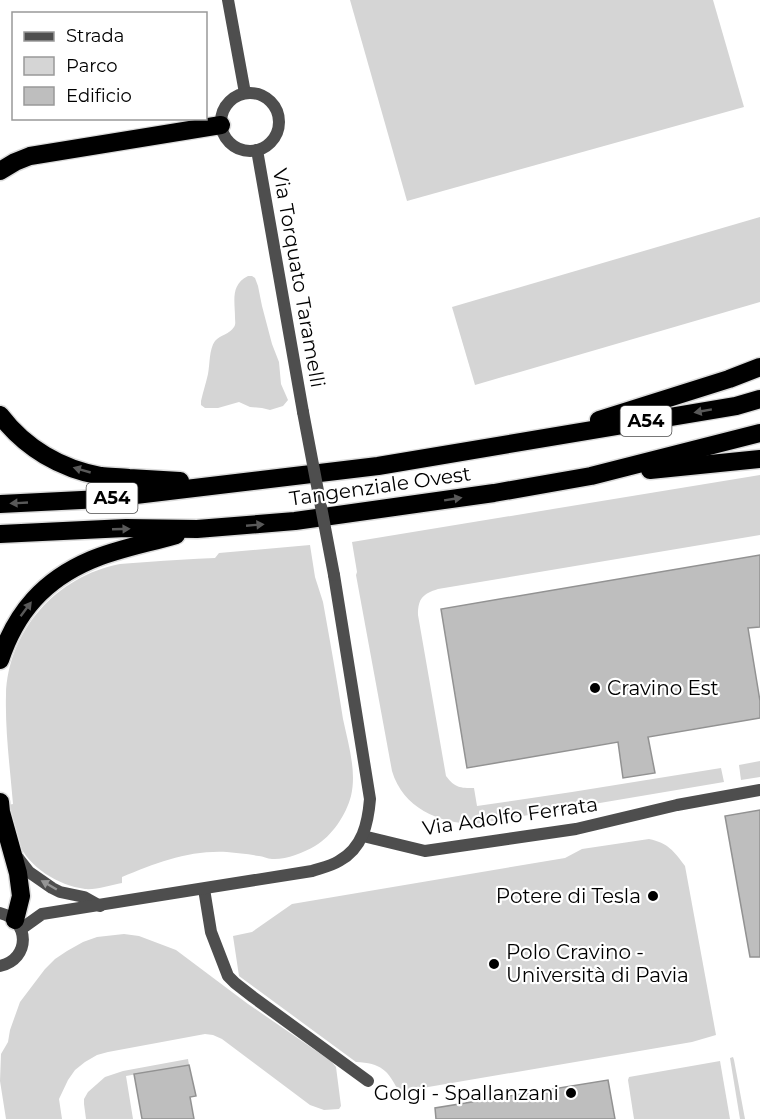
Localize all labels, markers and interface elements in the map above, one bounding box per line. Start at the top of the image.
legend [12,12,207,120]
text: Strada [66,25,124,47]
text: Parco [66,55,118,77]
text: Edificio [66,85,132,107]
street label: Via Torquato Taramelli [268,167,330,389]
road number: A54 [620,406,672,436]
one-way arrow [693,407,712,416]
street label: Tangenziale Ovest [288,461,472,511]
one-way arrow [73,465,91,475]
road number: A54 [86,483,138,513]
one-way arrow [443,494,462,503]
one-way arrow [10,499,29,508]
one-way arrow [246,520,265,530]
one-way arrow [112,524,131,533]
one-way arrow [20,601,32,617]
place label: Cravino Est [607,676,719,700]
marker: Cravino Est [588,681,602,695]
street label: Via Adolfo Ferrata [421,792,599,840]
one-way arrow [41,880,57,891]
place label: Potere di Tesla [496,884,641,908]
marker: Potere di Tesla [646,889,660,903]
place label: Polo Cravino - Università di Pavia [506,940,689,987]
marker: Polo Cravino - Università di Pavia [487,957,501,971]
place label: Golgi - Spallanzani [374,1081,559,1105]
marker: Golgi - Spallanzani [564,1086,578,1100]

